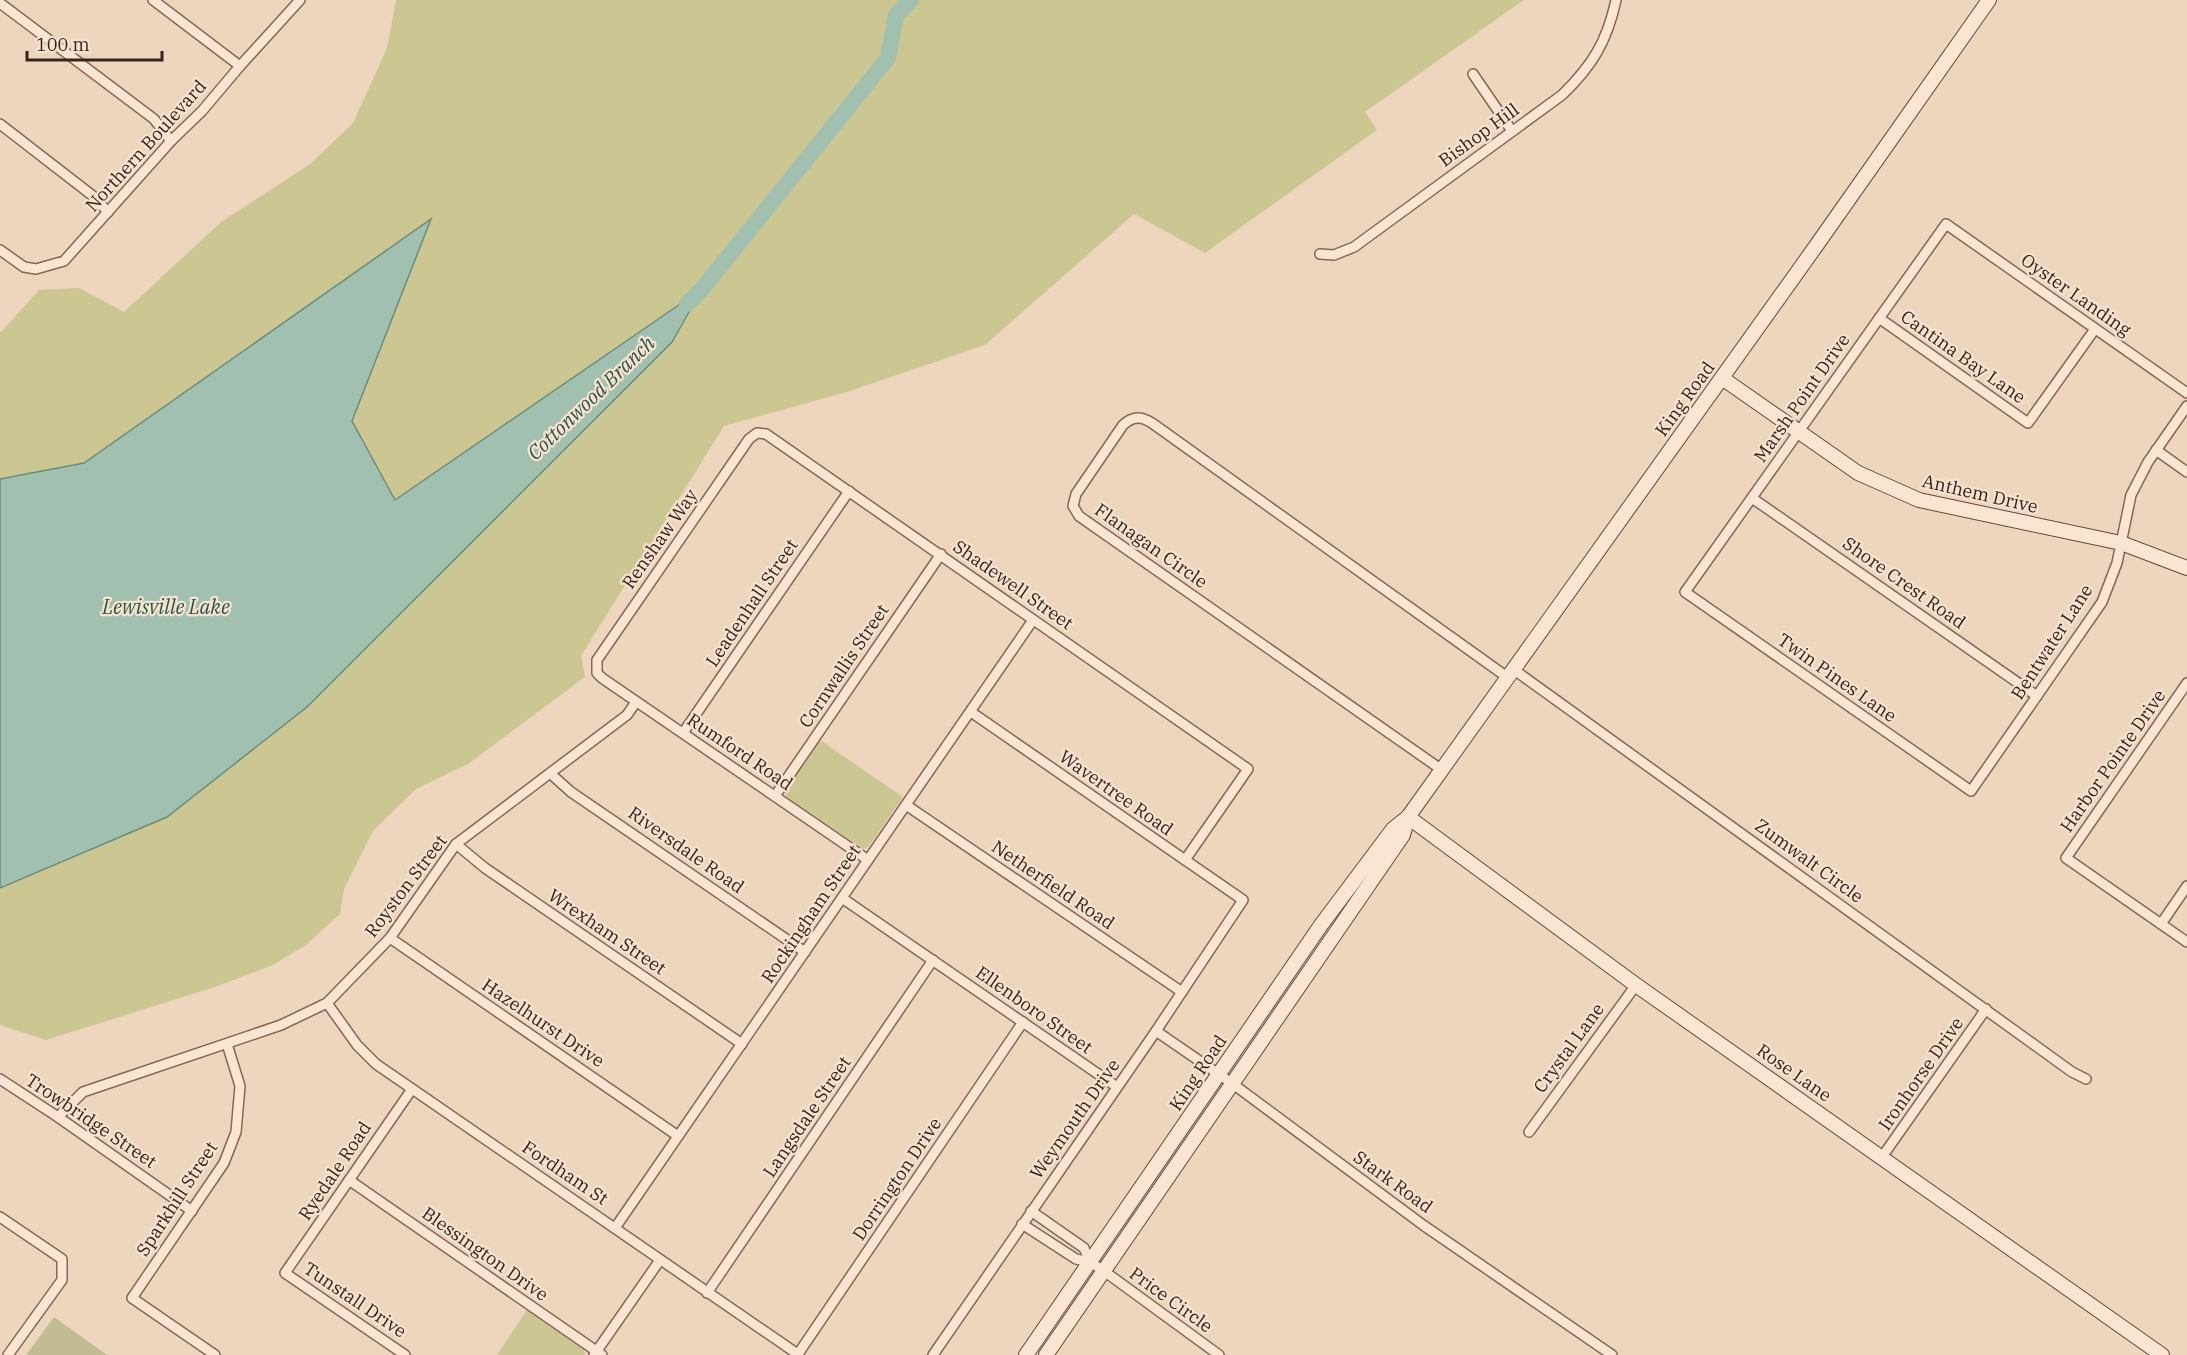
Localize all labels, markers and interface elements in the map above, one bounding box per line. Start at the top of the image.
scale bar [27,24,162,62]
text: 100 m [36,33,90,56]
street label: Northern Boulevard [80,75,211,216]
street label: Bishop Hill [1434,98,1523,171]
street label: Oyster Landing [2017,248,2136,341]
street label: Cantina Bay Lane [1896,305,2030,408]
street label: Marsh Point Drive [1749,329,1855,467]
water label: Cottonwood Branch [521,330,660,466]
street label: King Road [1650,357,1719,441]
street label: Anthem Drive [1920,469,2040,518]
street label: Renshaw Way [617,484,703,593]
street label: Flanagan Circle [1090,498,1212,593]
street label: Shore Crest Road [1838,532,1970,634]
street label: Leadenhall Street [700,535,803,671]
street label: Shadewell Street [949,535,1078,635]
street label: Bentwater Lane [2006,580,2097,704]
water label: Lewisville Lake [101,593,230,620]
street label: Cornwallis Street [794,599,894,732]
street label: Twin Pines Lane [1773,628,1901,727]
street label: Harbor Pointe Drive [2055,685,2170,837]
street label: Rumford Road [683,708,798,795]
street label: Wavertree Road [1055,745,1178,840]
street label: Riversdale Road [624,801,749,898]
street label: Zumwalt Circle [1750,813,1868,908]
street label: Royston Street [359,830,452,942]
street label: Netherfield Road [987,835,1119,934]
street label: Rockingham Street [756,840,865,987]
street label: Wrexham Street [544,884,671,980]
street label: Ellenboro Street [971,961,1097,1058]
street label: Hazelhurst Drive [478,973,609,1072]
street label: Crystal Lane [1528,998,1609,1097]
street label: Ironhorse Drive [1873,1013,1968,1135]
street label: King Road [1164,1030,1231,1115]
street label: Rose Lane [1752,1038,1836,1107]
street label: Langsdale Street [758,1052,856,1182]
street label: Weymouth Drive [1025,1054,1125,1183]
street label: Trowbridge Street [21,1068,161,1173]
street label: Dorrington Drive [847,1113,946,1245]
street label: Ryedale Road [293,1117,376,1224]
street label: Fordham St [518,1135,613,1210]
street label: Sparkhill Street [131,1137,222,1261]
street label: Stark Road [1349,1145,1437,1218]
street label: Blessington Drive [418,1201,553,1306]
street label: Tunstall Drive [299,1257,411,1342]
street label: Price Circle [1125,1262,1217,1337]

